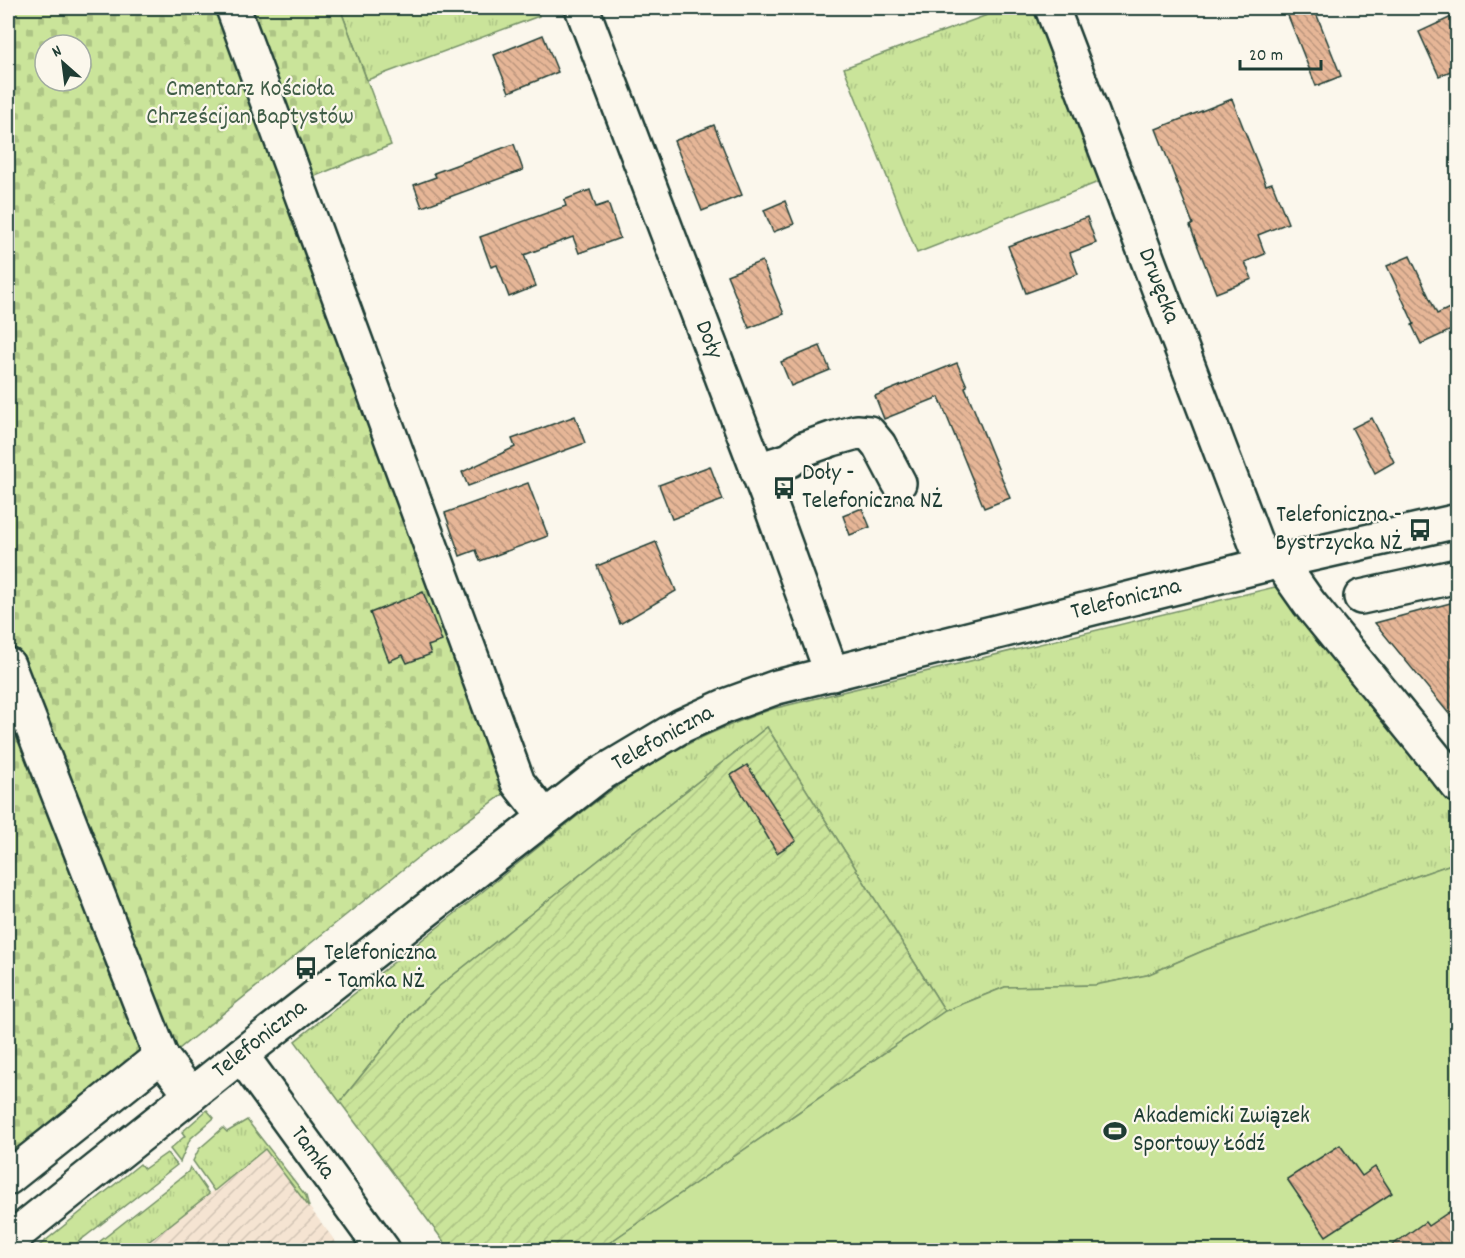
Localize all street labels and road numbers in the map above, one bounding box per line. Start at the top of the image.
street label: Drwęcka [1128,243,1188,329]
street label: Doły [685,316,731,365]
street label: Telefoniczna [1067,570,1185,630]
street label: Telefoniczna [606,697,721,781]
street label: Telefoniczna [205,992,315,1088]
street label: Tamka [281,1119,343,1187]

